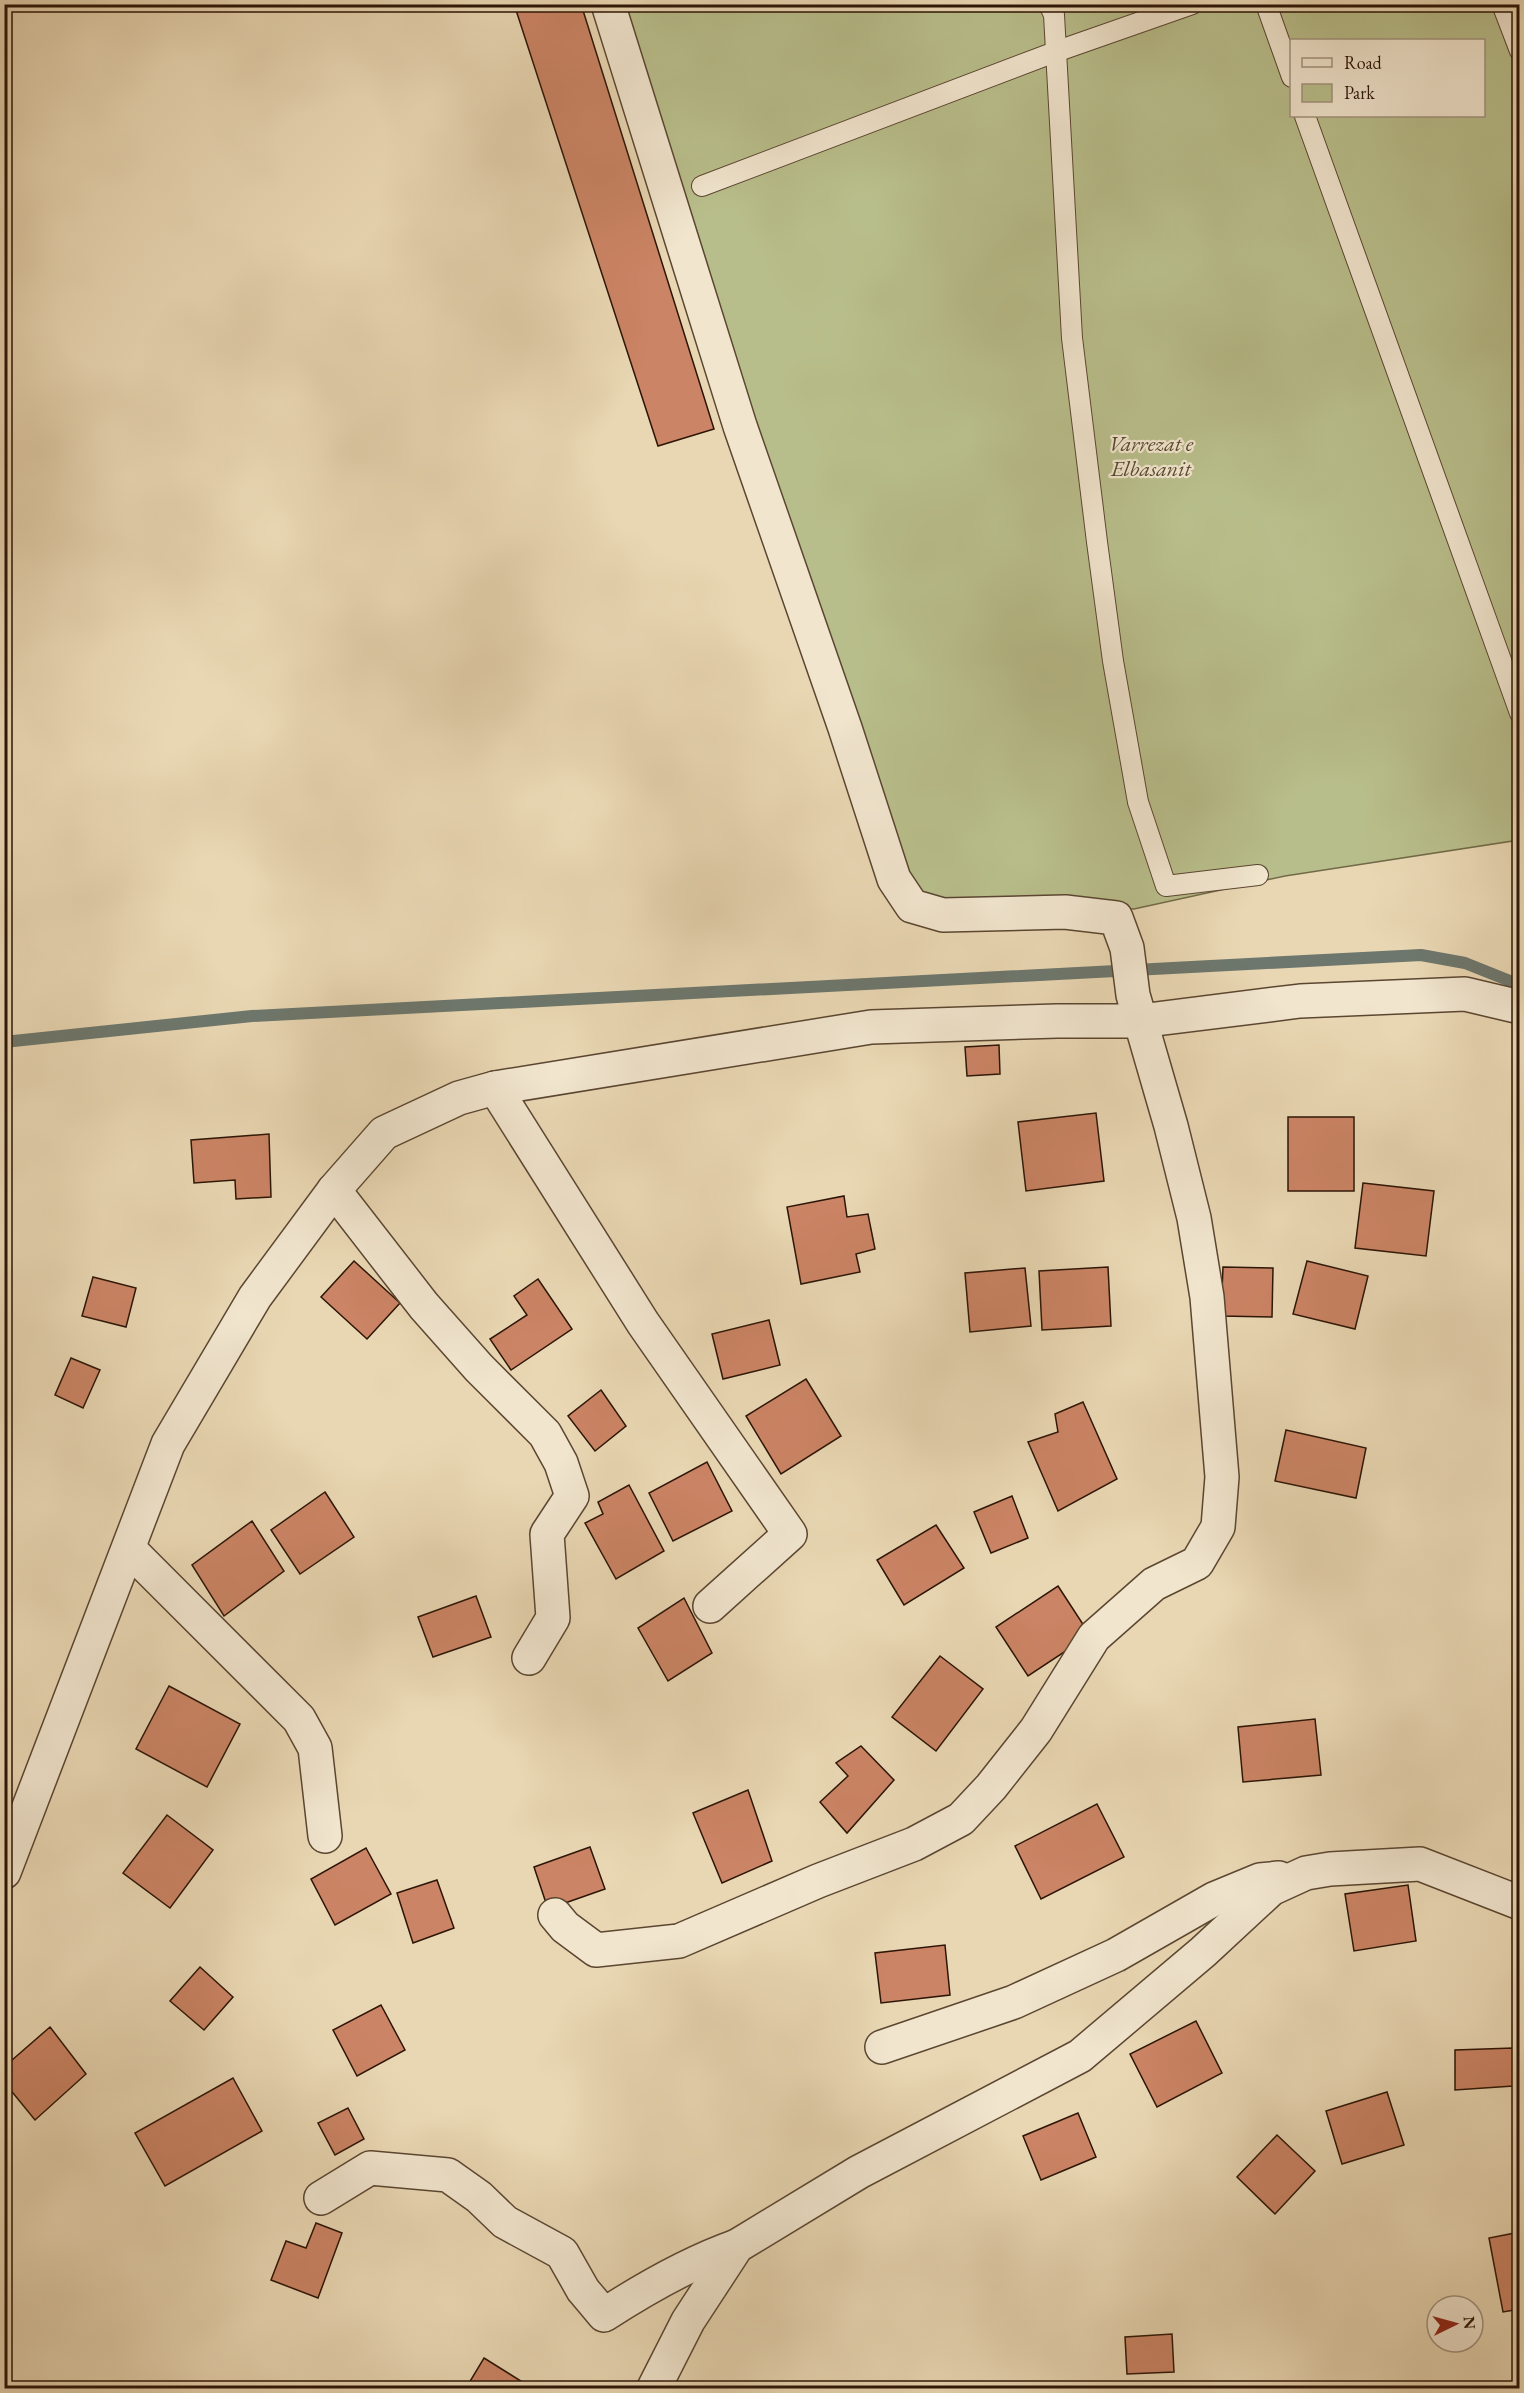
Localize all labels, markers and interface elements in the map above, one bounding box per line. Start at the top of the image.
legend [1290,39,1485,117]
text: Road [1344,51,1383,74]
text: Park [1344,81,1375,104]
park label: Varrezat e Elbasanit [1109,429,1194,483]
north arrow [1425,2294,1485,2354]
text: N [1458,2315,1480,2330]

